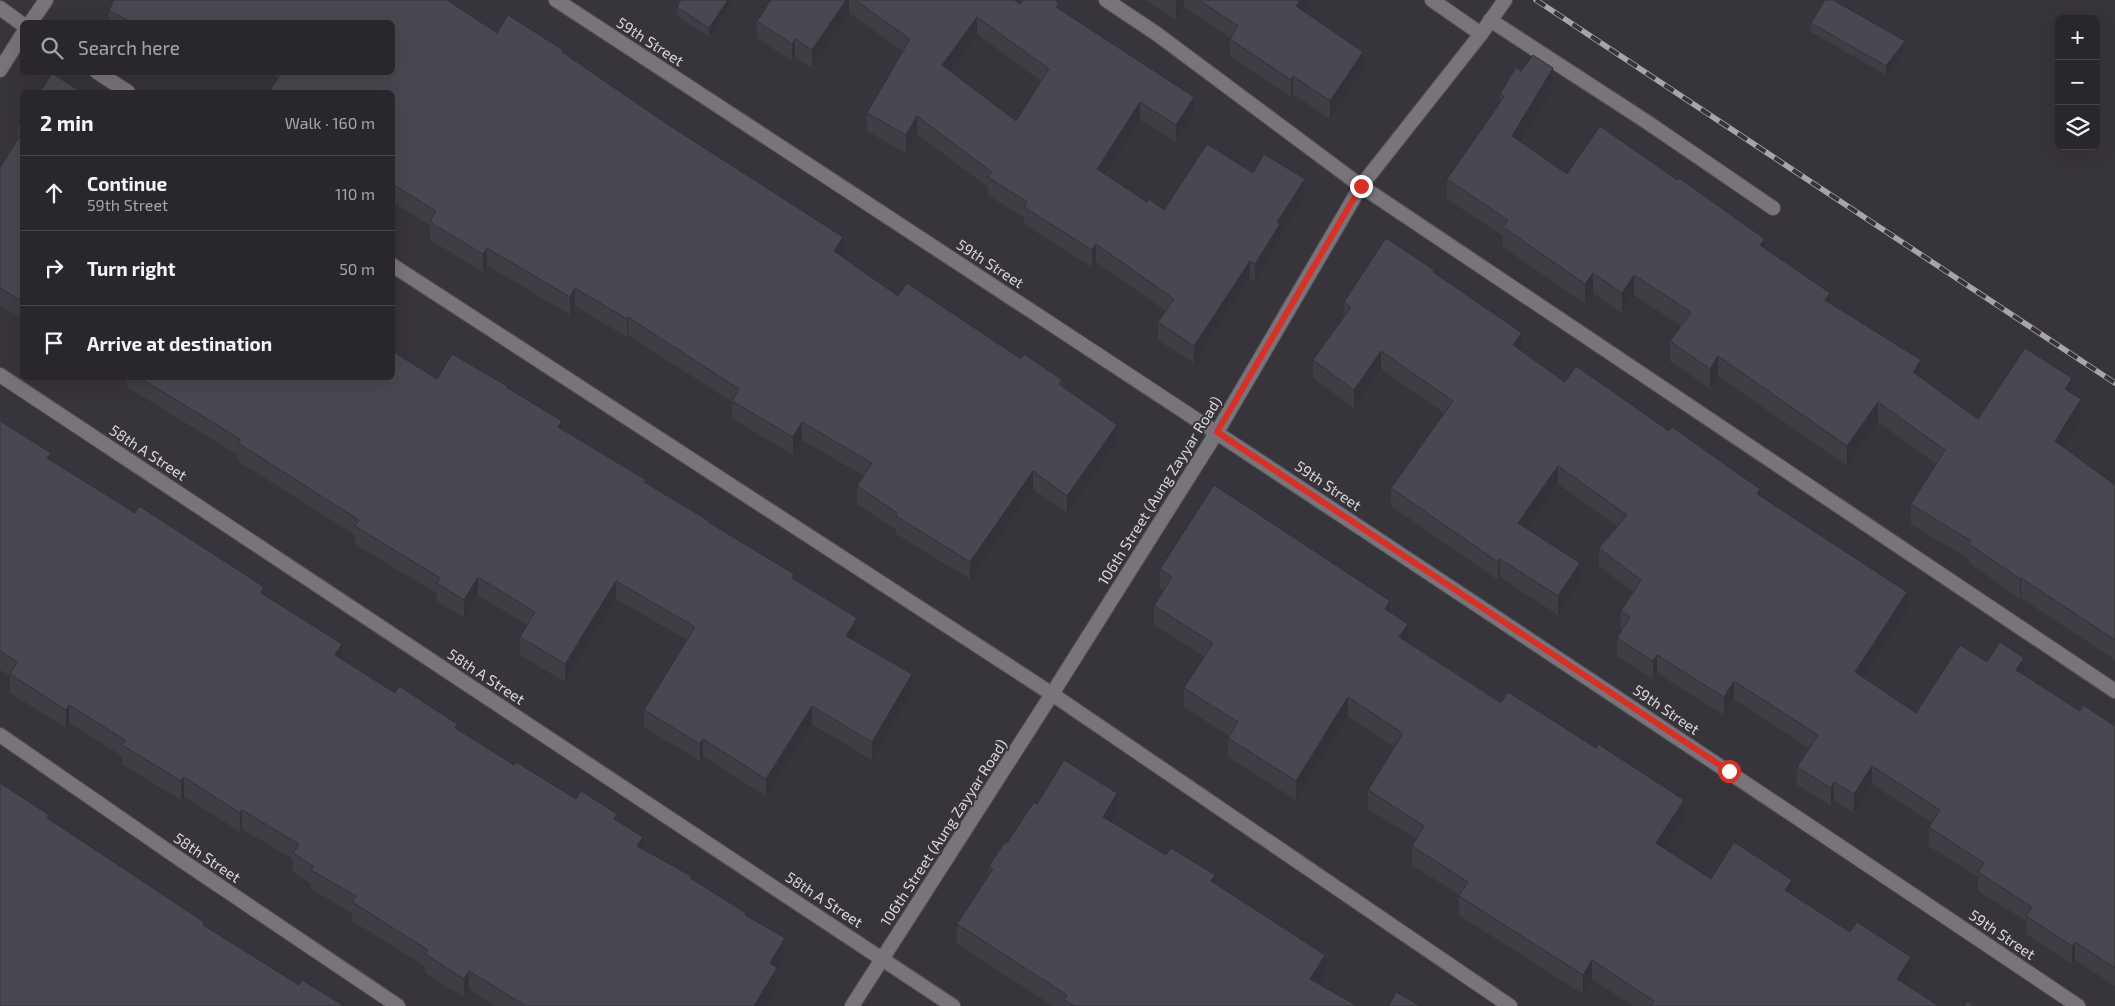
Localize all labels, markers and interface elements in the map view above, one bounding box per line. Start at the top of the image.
street label: 59th Street [614,13,688,70]
map controls [2055,15,2100,150]
button: + [2055,15,2100,60]
search box [20,20,395,75]
icon: search [38,34,66,62]
text: Search here [78,36,180,59]
button: − [2055,60,2100,105]
button: layers [2055,105,2100,150]
text: 2 min [40,110,94,135]
text: Walk · 160 m [285,113,375,132]
text: Continue [87,172,167,195]
route end [1350,175,1373,198]
icon: ahead [40,179,68,207]
text: 110 m [335,184,375,203]
text: 59th Street [87,195,168,214]
street label: 59th Street [954,235,1028,292]
icon: right [40,254,68,282]
text: Turn right [87,257,175,280]
text: 50 m [339,259,375,278]
icon: arrive [40,329,68,357]
text: Arrive at destination [87,332,272,355]
street label: 106th Street (Aung Zayyar Road) [1093,393,1225,588]
street label: 58th A Street [107,420,191,484]
street label: 59th Street [1292,456,1365,514]
street label: 58th A Street [445,644,529,708]
street label: 59th Street [1630,680,1703,738]
street label: 106th Street (Aung Zayyar Road) [876,736,1010,929]
route start [1718,760,1741,783]
street label: 58th Street [171,828,245,886]
street label: 58th A Street [783,867,867,931]
street label: 59th Street [1966,905,2039,963]

